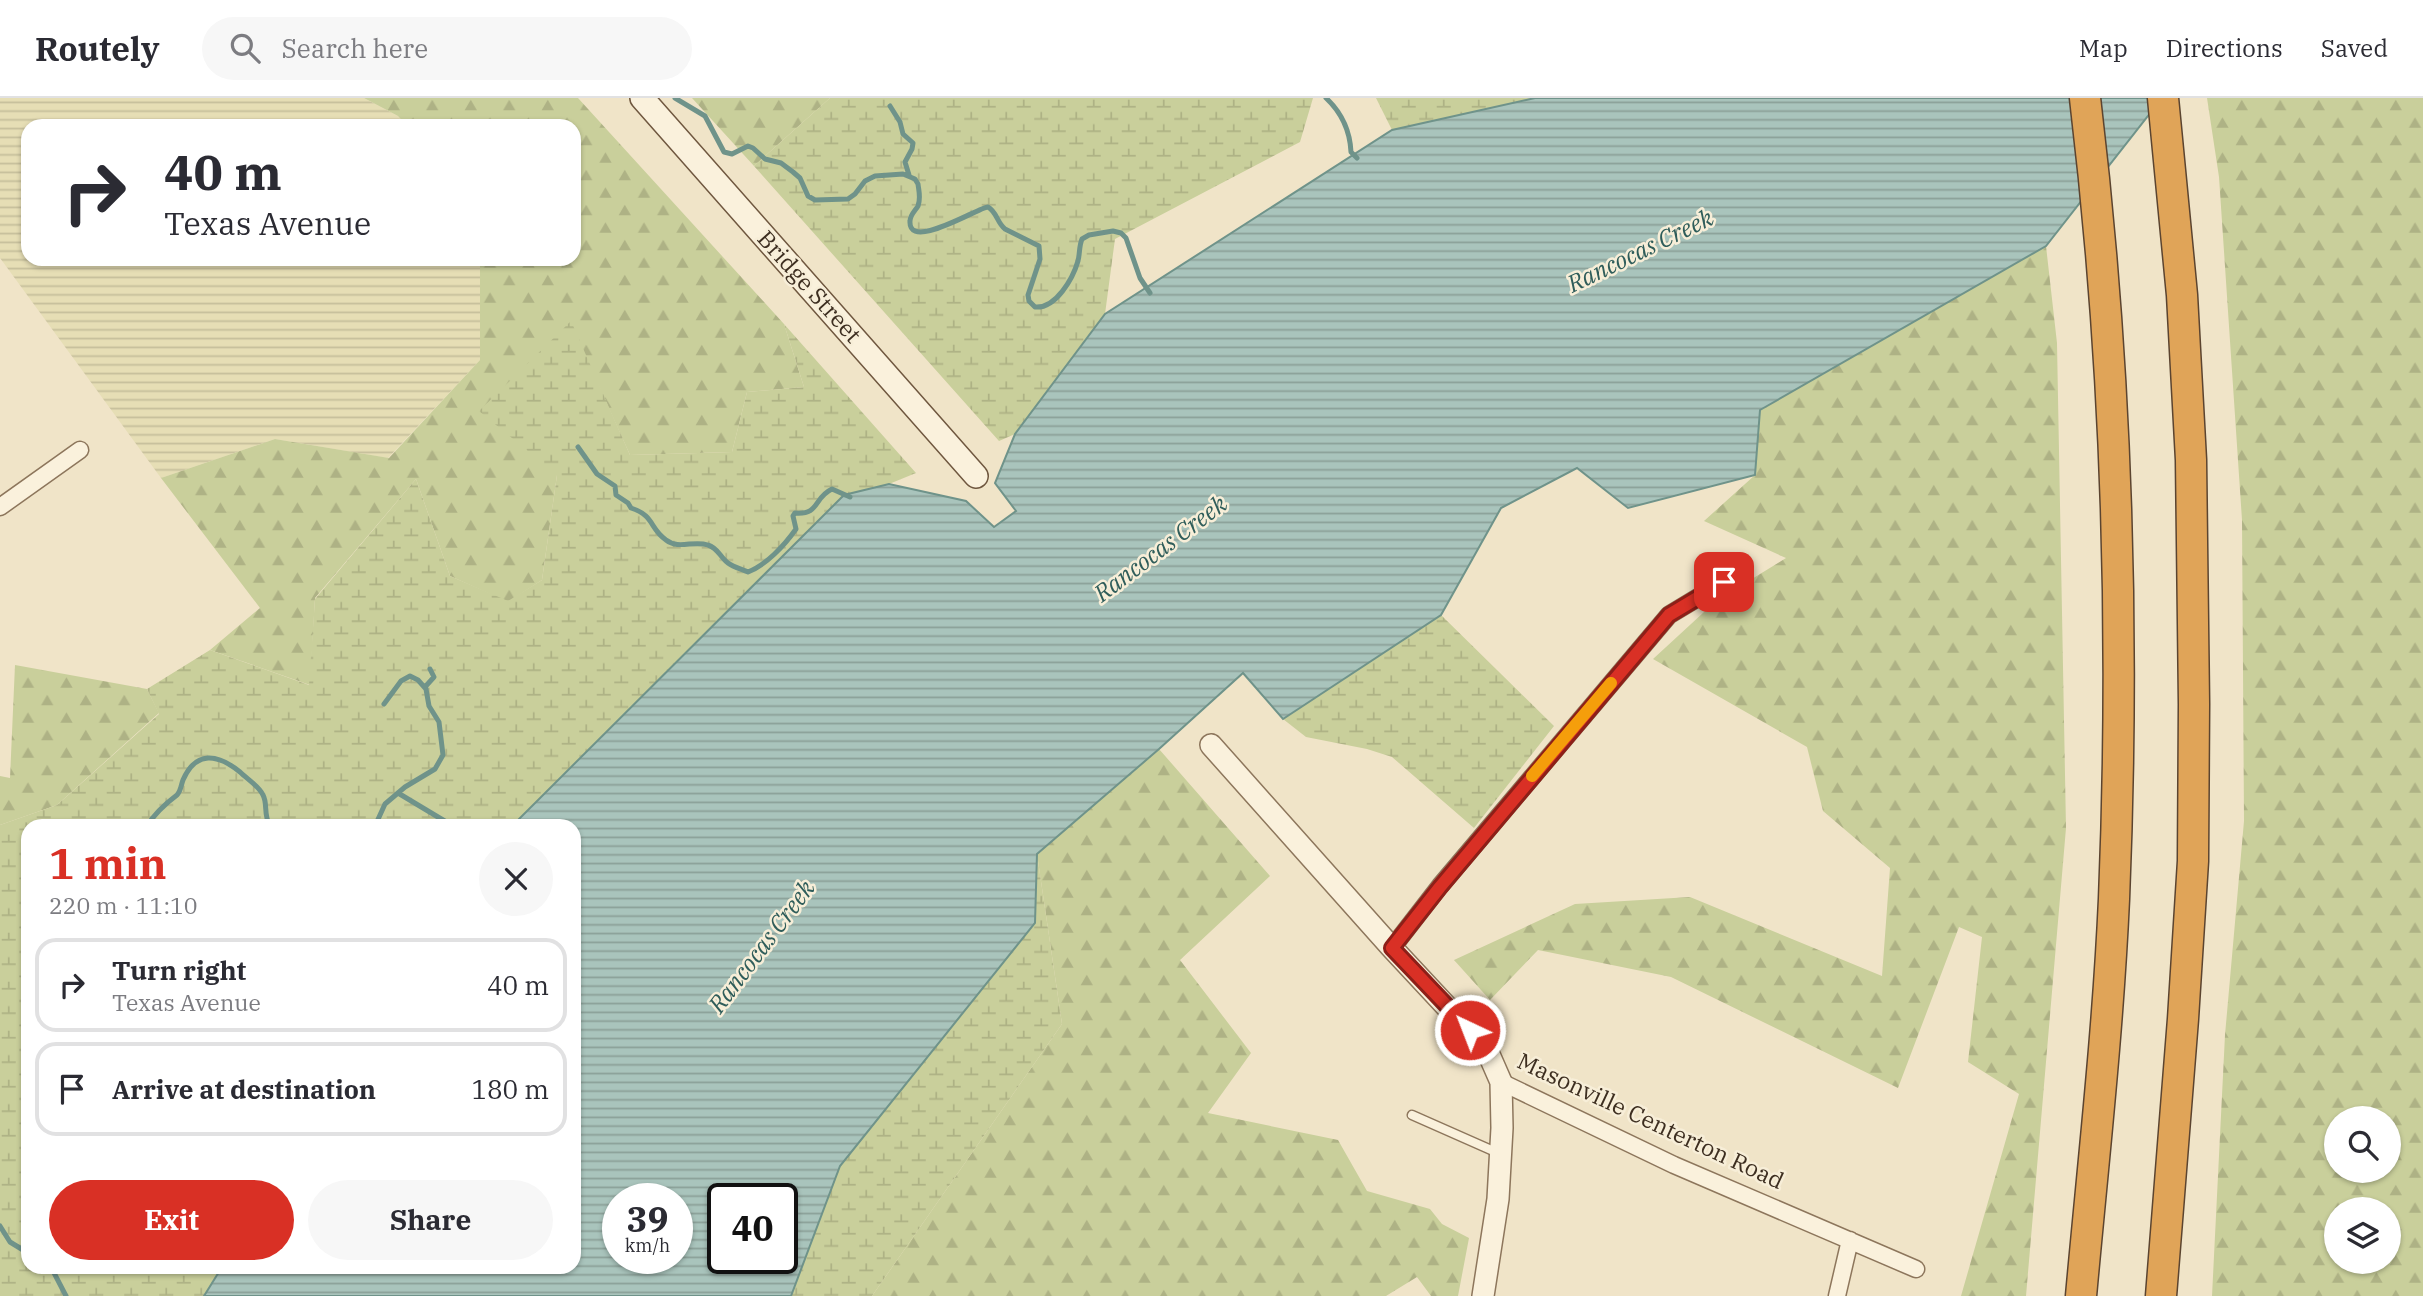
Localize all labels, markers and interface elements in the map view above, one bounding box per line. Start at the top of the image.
search box [202,17,692,80]
text: Routely [35,27,160,70]
icon: search [226,29,264,67]
text: Search here [282,31,428,65]
text: Map [2079,32,2128,64]
text: Directions [2166,32,2283,64]
text: Saved [2321,32,2388,64]
text: 40 m [164,140,282,203]
icon: right [49,147,140,238]
water label: Rancocas Creek [1561,201,1719,300]
text: Texas Avenue [164,202,371,244]
street label: Bridge Street [752,223,868,349]
water label: Rancocas Creek [1086,487,1233,609]
pin [1694,552,1754,612]
icon: arrive [1705,563,1743,601]
text: 1 min [49,836,167,891]
button: close [479,842,553,916]
water label: Rancocas Creek [700,873,822,1020]
text: 220 m · 11:10 [49,890,198,920]
text: Turn right [112,953,246,987]
icon: right [53,966,91,1004]
text: 40 m [487,968,549,1002]
text: Texas Avenue [112,987,261,1017]
position arrow [1433,993,1507,1067]
street label: Masonville Centerton Road [1513,1045,1789,1195]
icon: arrive [53,1070,91,1108]
text: Arrive at destination [112,1072,376,1106]
text: 180 m [471,1072,549,1106]
map controls [2324,1106,2401,1274]
button: search [2324,1106,2401,1183]
button: Exit [49,1180,294,1260]
button: Share [308,1180,553,1260]
speed limit sign: 40 [707,1183,798,1274]
text: 39 [626,1196,669,1242]
button: layers [2324,1197,2401,1274]
text: km/h [625,1234,670,1257]

